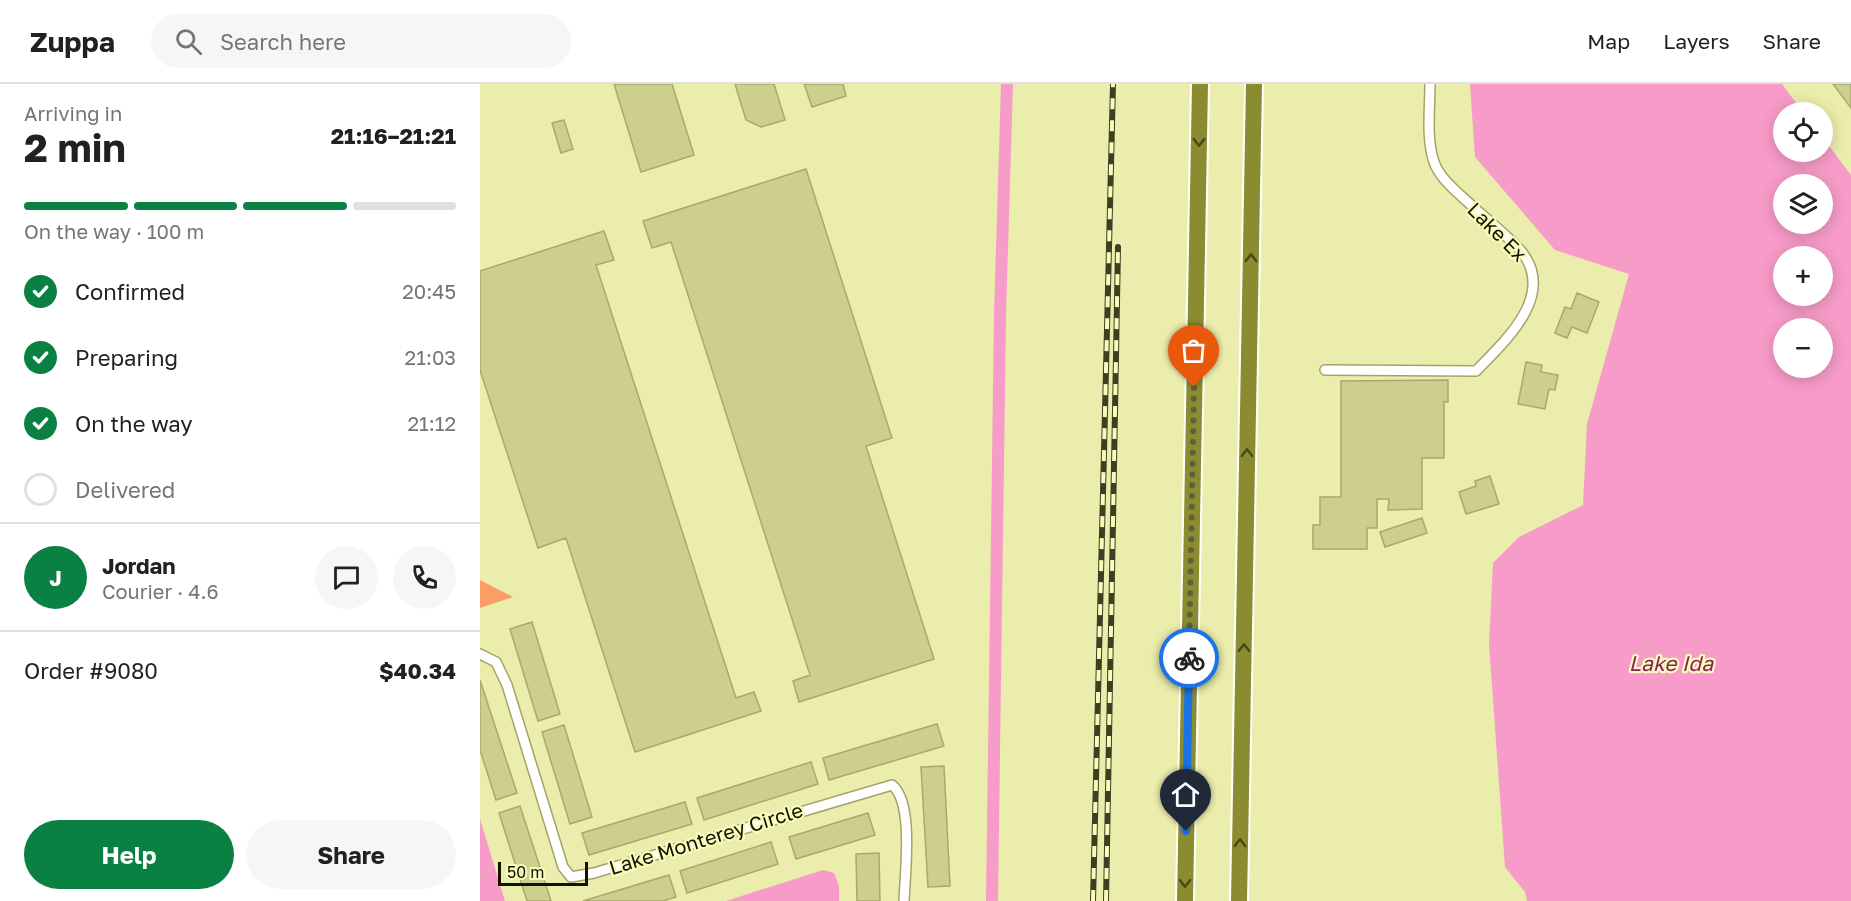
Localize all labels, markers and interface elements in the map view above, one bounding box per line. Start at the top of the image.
search box [151,14,571,68]
text: Zuppa [30,25,115,58]
icon: search [172,25,205,58]
text: Search here [220,28,346,55]
text: Map [1587,28,1630,54]
text: Layers [1663,28,1730,54]
text: Share [1763,28,1821,54]
text: Arriving in [24,101,122,125]
map controls [1773,102,1833,378]
button: locate [1773,102,1833,162]
text: 21:16–21:21 [331,122,456,149]
text: 2 min [24,124,126,171]
one-way arrow [1193,138,1205,147]
button: layers [1773,174,1833,234]
street label: Lake Ex [1463,197,1532,266]
text: On the way · 100 m [24,219,204,243]
button: + [1773,246,1833,306]
one-way arrow [1245,253,1257,262]
icon: check [24,275,57,308]
text: Confirmed [75,278,185,305]
text: 20:45 [402,279,456,303]
button: − [1773,318,1833,378]
pin [1168,325,1219,387]
icon: bag [1177,334,1210,367]
icon: check [24,341,57,374]
text: Preparing [75,344,178,371]
text: 21:03 [405,345,456,369]
icon: check [24,407,57,440]
text: On the way [75,410,193,437]
text: 21:12 [407,411,456,435]
one-way arrow [1241,448,1254,457]
text: Delivered [75,476,175,503]
button: chat [315,546,378,609]
button: phone [393,546,456,609]
text: Jordan [102,552,176,579]
text: J [49,564,62,591]
text: Courier · 4.6 [102,579,219,603]
courier [1159,628,1219,688]
icon: bike [1173,642,1206,675]
one-way arrow [1238,643,1250,652]
water label: Lake Ida [1629,650,1714,676]
text: Order #9080 [24,657,158,684]
text: $40.34 [379,657,456,684]
pin [1160,769,1211,831]
icon: home [1169,778,1202,811]
street label: Lake Monterey Circle [606,797,806,879]
button: Help [24,820,234,889]
button: Share [246,820,456,889]
one-way arrow [1234,838,1246,847]
scale bar [498,859,588,886]
text: 50 m [507,862,544,882]
one-way arrow [1179,879,1191,888]

